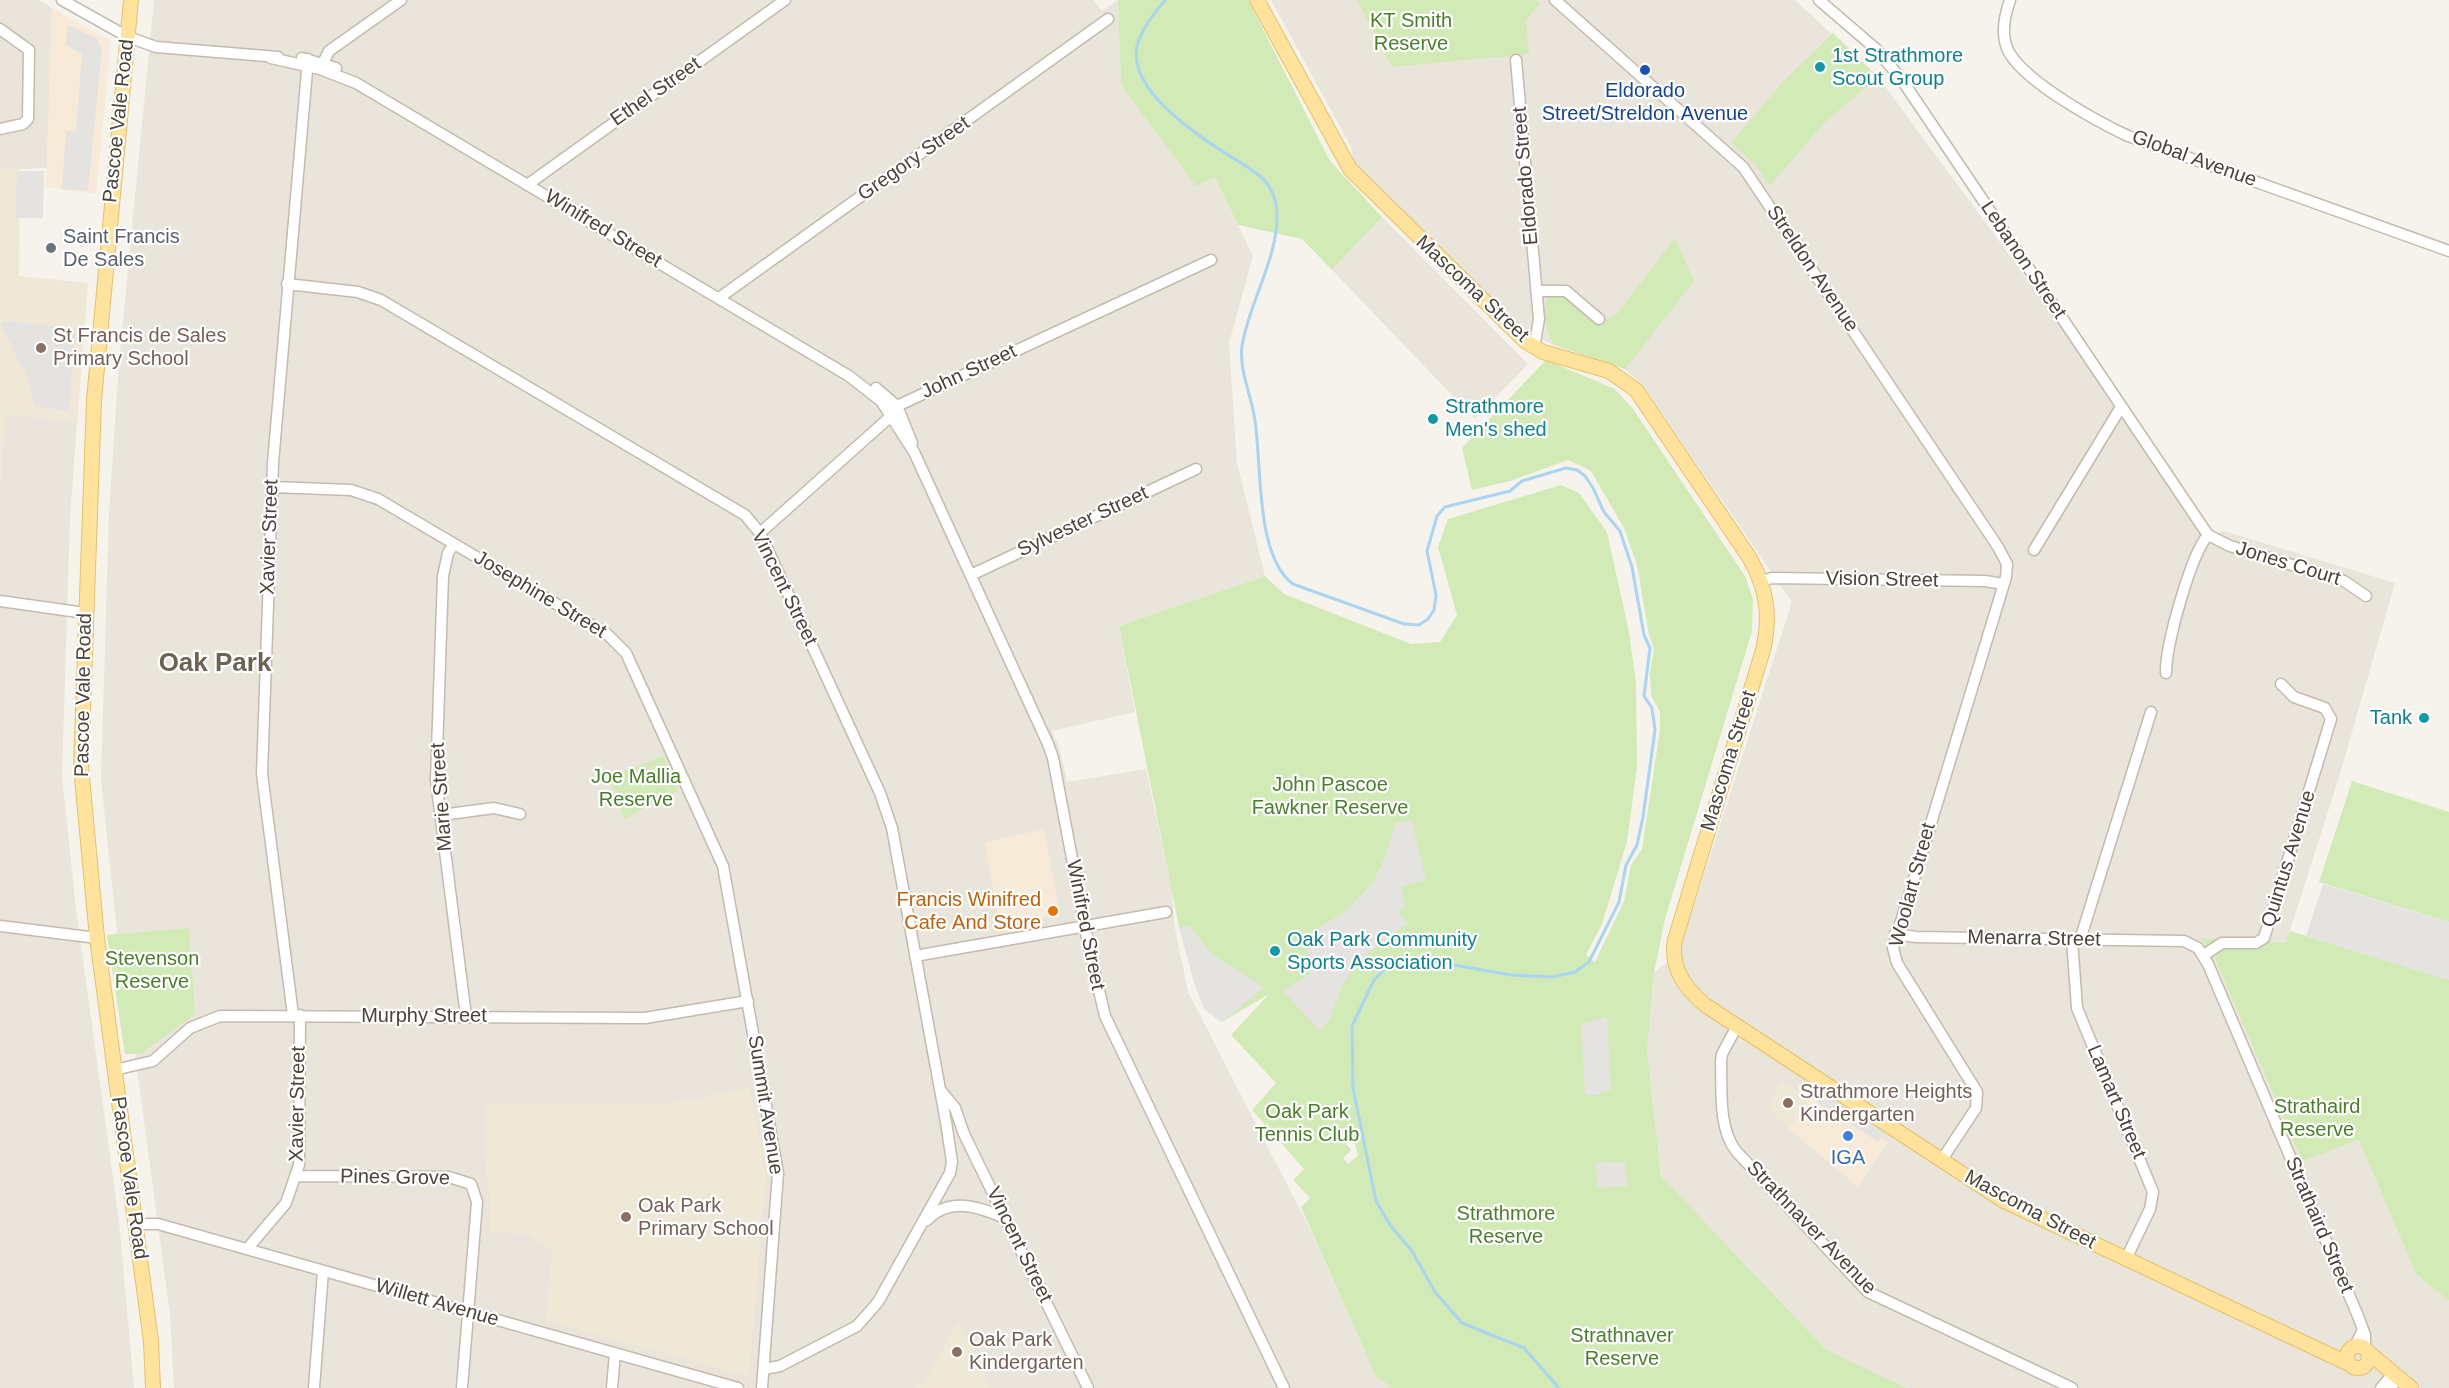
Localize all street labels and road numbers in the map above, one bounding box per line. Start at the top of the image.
street label: Pascoe Vale Road [98,38,140,204]
street label: Ethel Street [606,52,706,132]
street label: Eldorado Street [1508,106,1544,246]
street label: Gregory Street [853,112,975,206]
street label: Global Avenue [2128,125,2260,193]
street label: Winifred Street [540,185,666,273]
street label: Lebanon Street [1975,197,2071,323]
street label: Streldon Avenue [1761,201,1863,337]
street label: Mascoma Street [1411,231,1533,347]
street label: John Street [918,340,1020,404]
street label: Xavier Street [256,479,284,595]
street label: Sylvester Street [1014,481,1152,563]
street label: Vincent Street [746,526,822,650]
street label: Jones Court [2233,537,2343,591]
street label: Josephine Street [469,546,611,644]
street label: Vision Street [1825,567,1939,593]
street label: Pascoe Vale Road [71,613,97,777]
street label: Mascoma Street [1696,688,1762,834]
street label: Marie Street [426,742,458,852]
street label: Quintus Avenue [2257,788,2321,930]
street label: Woolart Street [1885,820,1941,950]
street label: Winifred Street [1061,858,1109,992]
street label: Menarra Street [1967,926,2101,952]
street label: Murphy Street [361,1004,487,1028]
street label: Summit Avenue [742,1034,788,1176]
street label: Lamart Street [2081,1042,2151,1162]
street label: Xavier Street [285,1046,311,1162]
street label: Pascoe Vale Road [106,1095,152,1261]
street label: Strathaird Street [2280,1153,2358,1297]
street label: Strathnaver Avenue [1741,1156,1881,1300]
street label: Pines Grove [340,1165,450,1191]
street label: Mascoma Street [1960,1165,2100,1255]
street label: Vincent Street [981,1183,1057,1307]
street label: Willett Avenue [372,1274,502,1332]

